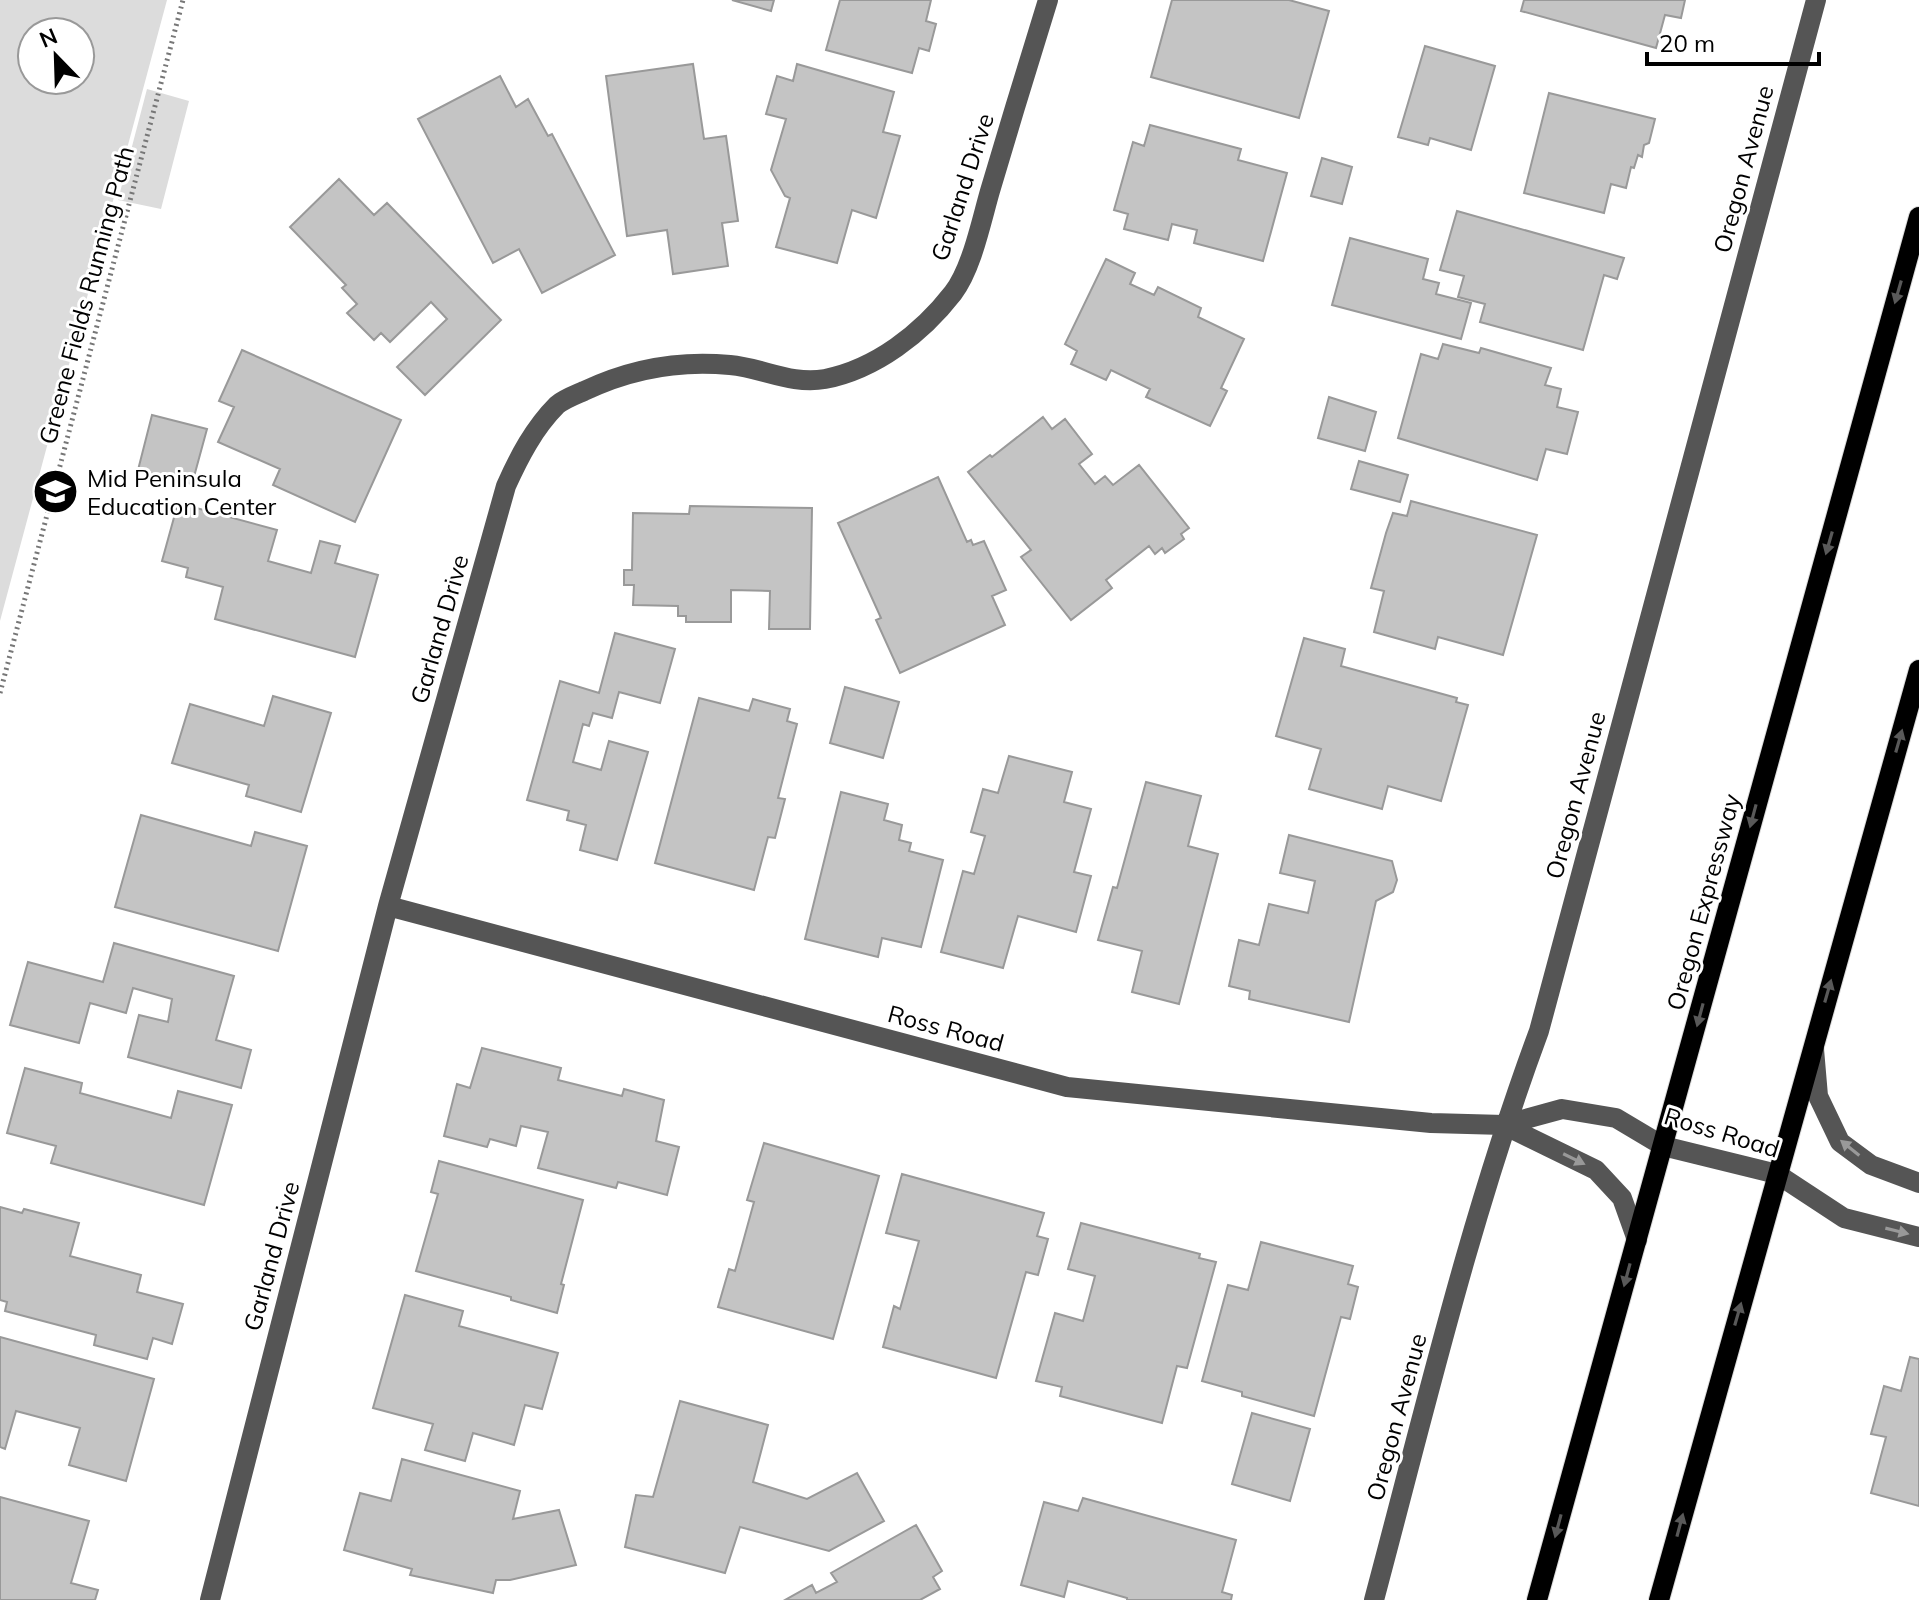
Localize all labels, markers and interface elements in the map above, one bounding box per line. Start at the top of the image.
north arrow [16,16,96,96]
scale bar [1647,16,1819,66]
text: N [35,21,61,54]
text: 20 m [1659,28,1715,58]
street label: Oregon Avenue [1706,82,1780,256]
street label: Garland Drive [924,109,1000,265]
street label: Greene Fields Running Path [32,143,140,447]
one-way arrow [1891,281,1904,305]
place label: Mid Peninsula Education Center [87,463,277,521]
school or university icon: Mid Peninsula Education Center [32,468,80,516]
one-way arrow [1822,530,1834,555]
street label: Garland Drive [403,551,475,707]
street label: Oregon Avenue [1538,708,1612,882]
one-way arrow [1893,729,1906,753]
street label: Oregon Expressway [1660,790,1746,1014]
one-way arrow [1746,804,1759,828]
one-way arrow [1822,979,1835,1003]
street label: Ross Road [885,998,1007,1058]
one-way arrow [1693,1002,1705,1027]
street label: Ross Road [1661,1100,1783,1164]
one-way arrow [1840,1141,1860,1157]
one-way arrow [1563,1153,1586,1166]
street label: Garland Drive [237,1178,305,1334]
one-way arrow [1884,1225,1909,1237]
one-way arrow [1620,1264,1633,1288]
one-way arrow [1733,1301,1745,1326]
street label: Oregon Avenue [1359,1330,1433,1504]
one-way arrow [1674,1512,1687,1536]
one-way arrow [1551,1514,1564,1538]

